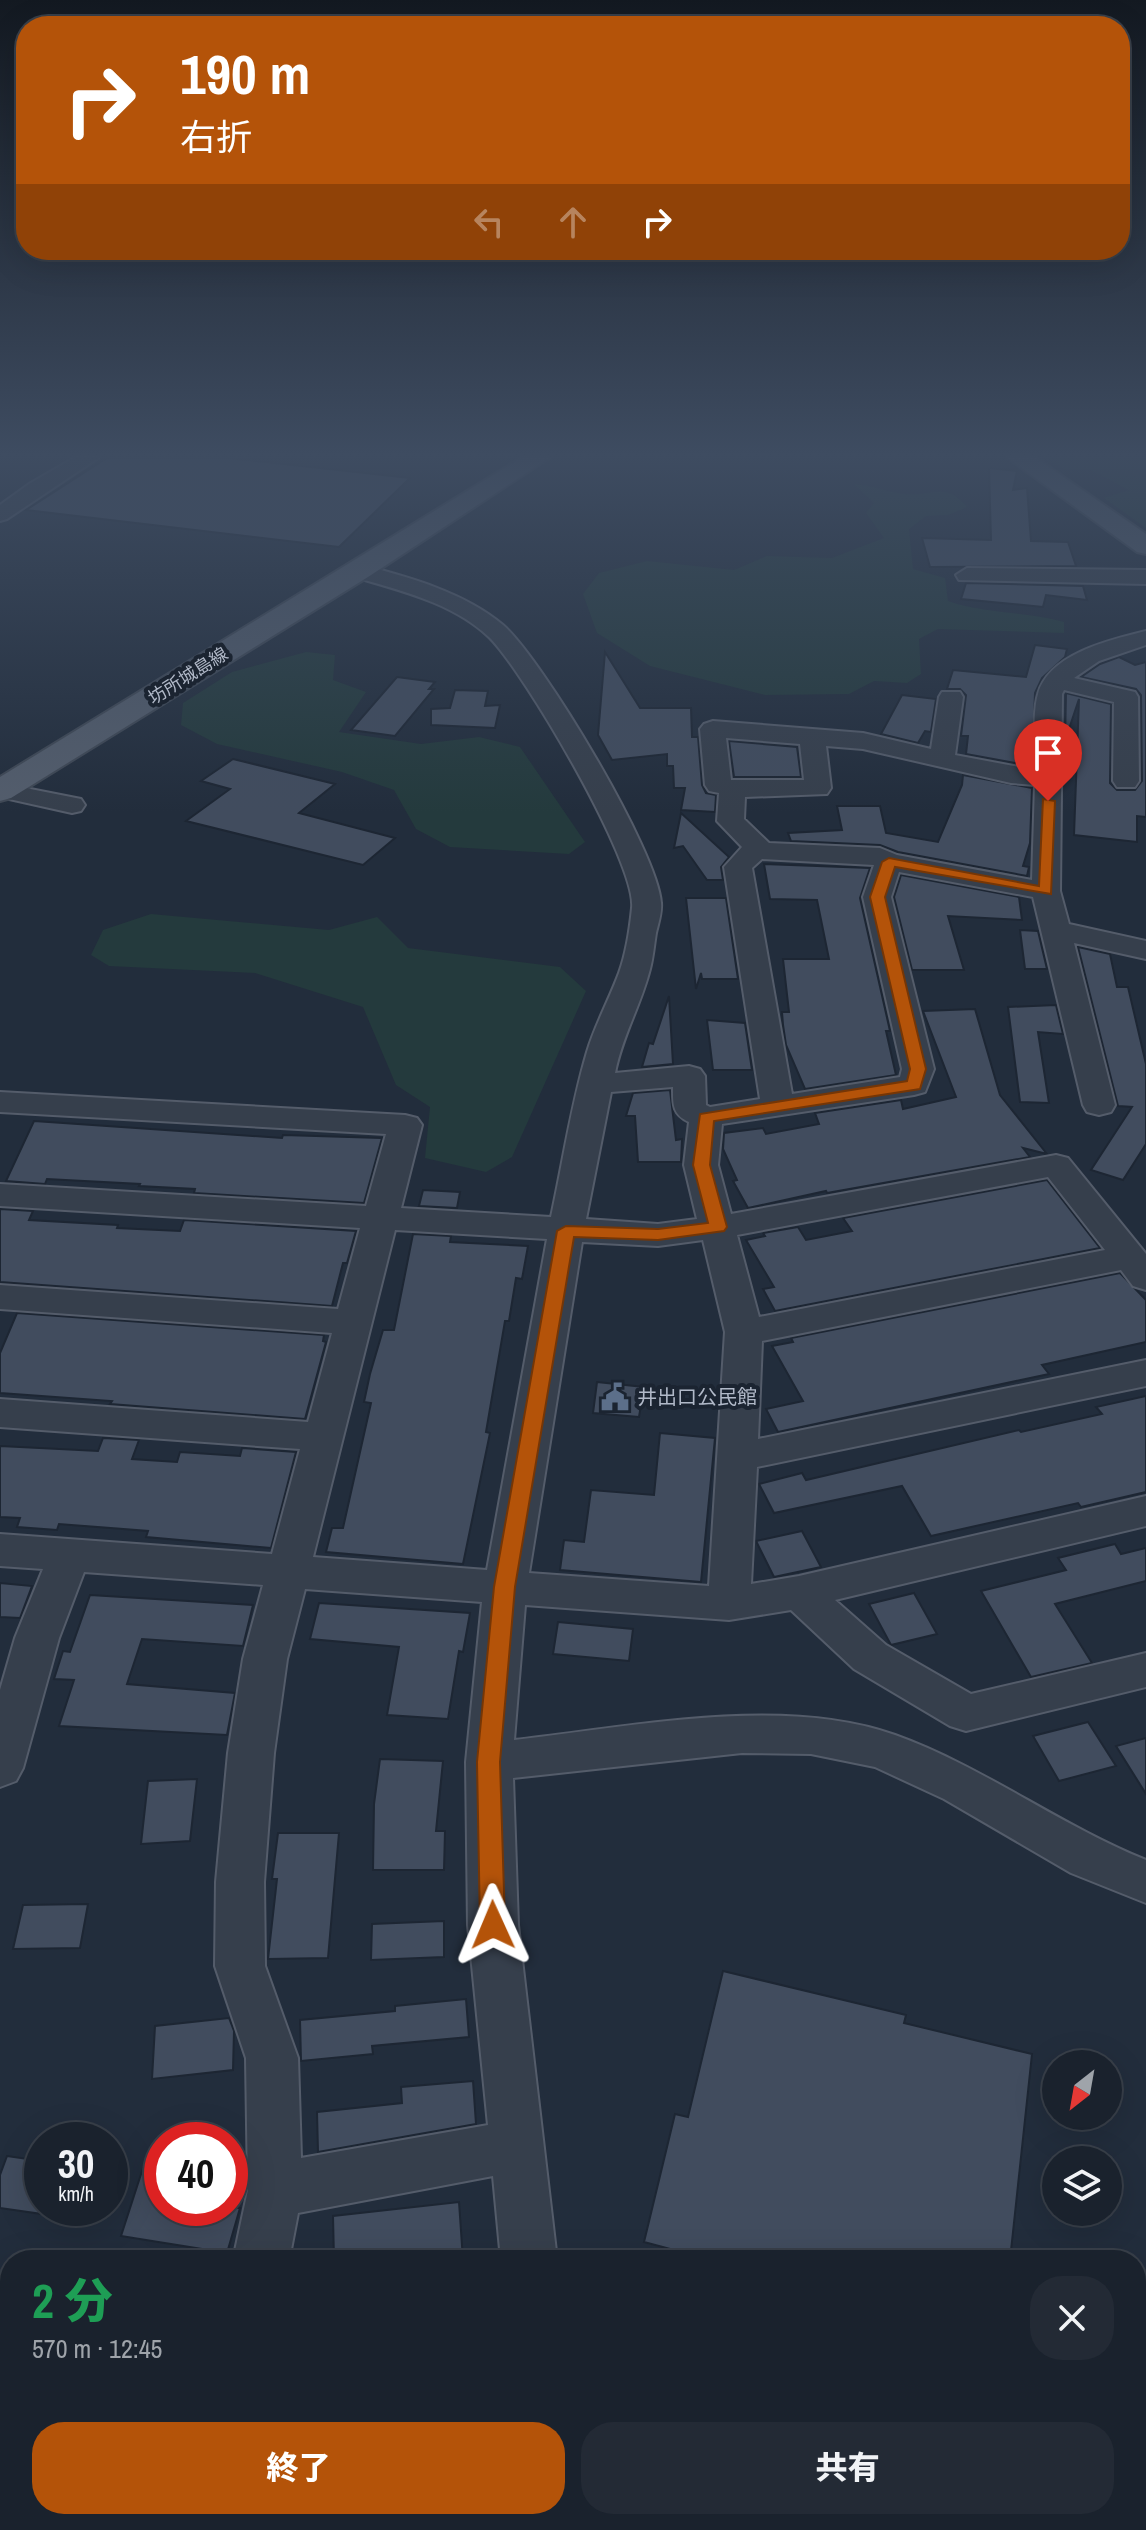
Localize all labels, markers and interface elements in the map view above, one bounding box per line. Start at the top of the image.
text: 190 m [180,36,310,111]
icon: right [48,48,152,152]
text: 右折 [180,113,252,161]
icon: left [467,200,511,244]
icon: ahead [551,200,595,244]
icon: right [635,200,679,244]
street label: 坊所城島線 [143,641,233,710]
pin [1014,719,1082,801]
icon: arrive [1026,731,1070,775]
public building icon: 井出口公民館 [600,1382,630,1412]
place label: 井出口公民館 [637,1383,757,1410]
position arrow [451,1883,535,1967]
north arrow [1042,2050,1122,2130]
map controls [1042,2050,1122,2226]
speed limit sign: 40 [144,2122,248,2226]
text: 30 [58,2137,94,2190]
button: layers [1042,2146,1122,2226]
text: km/h [58,2180,94,2207]
text: 2 分 [32,2268,113,2333]
button: close [1030,2276,1114,2360]
text: 570 m · 12:45 [32,2331,162,2366]
button: 終了 [32,2422,565,2514]
button: 共有 [581,2422,1114,2514]

